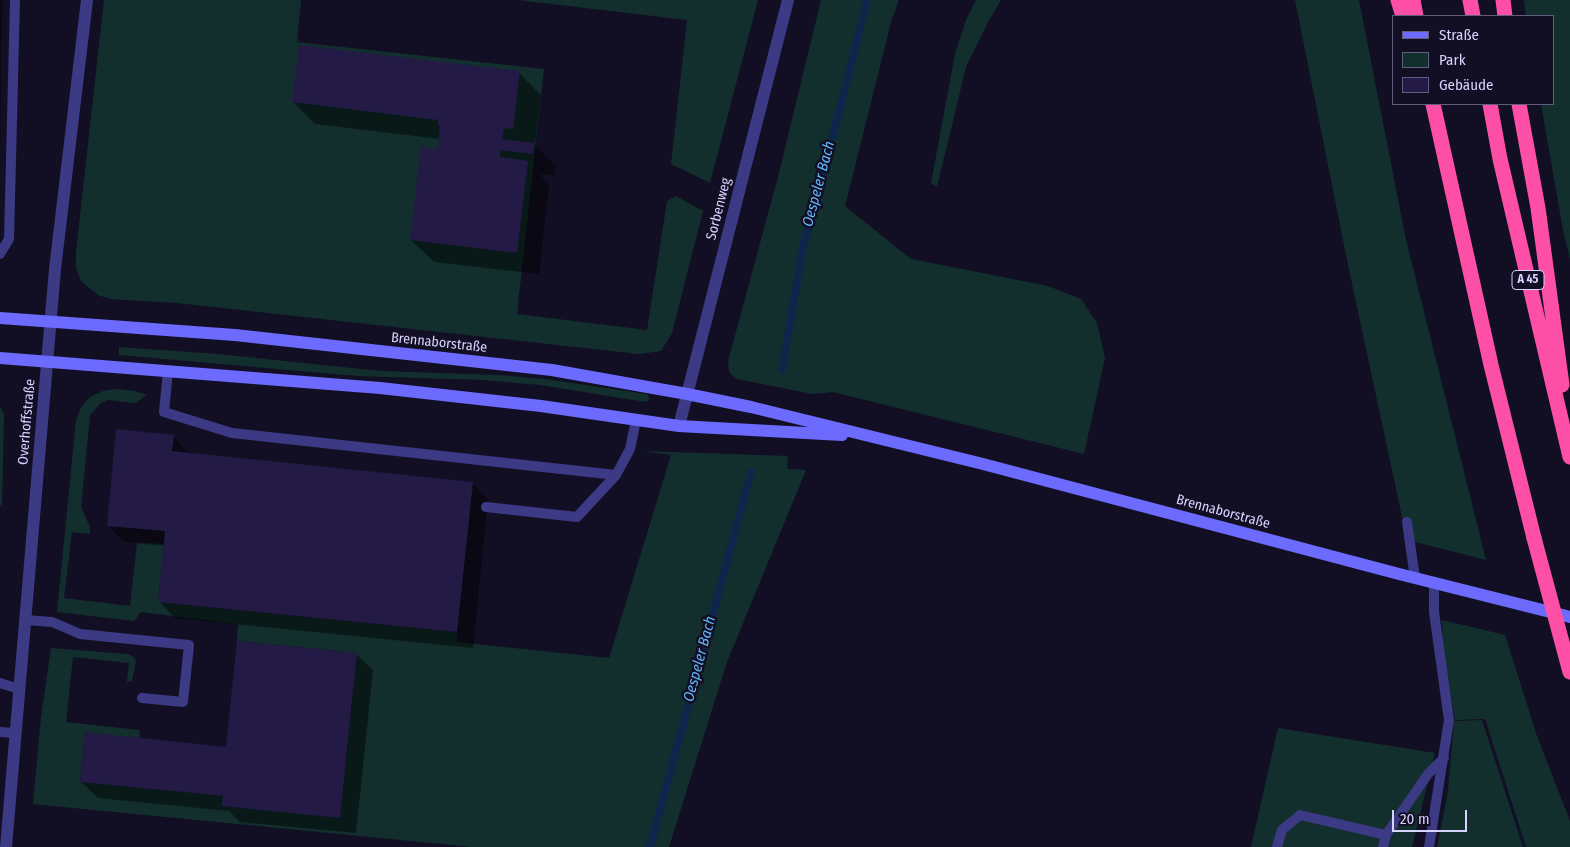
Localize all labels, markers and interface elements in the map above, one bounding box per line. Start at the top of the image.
legend [1392,15,1555,105]
text: Straße [1439,26,1479,44]
text: Park [1439,51,1466,69]
text: Gebäude [1439,76,1494,94]
water label: Oespeler Bach [799,139,839,229]
street label: Sorbenweg [703,176,735,242]
road number: A 45 [1512,270,1544,290]
street label: Brennaborstraße [390,330,488,356]
street label: Overhoffstraße [15,378,39,466]
street label: Brennaborstraße [1174,491,1272,533]
water label: Oespeler Bach [680,614,720,704]
scale bar [1395,800,1470,832]
text: 20 m [1400,810,1430,828]

